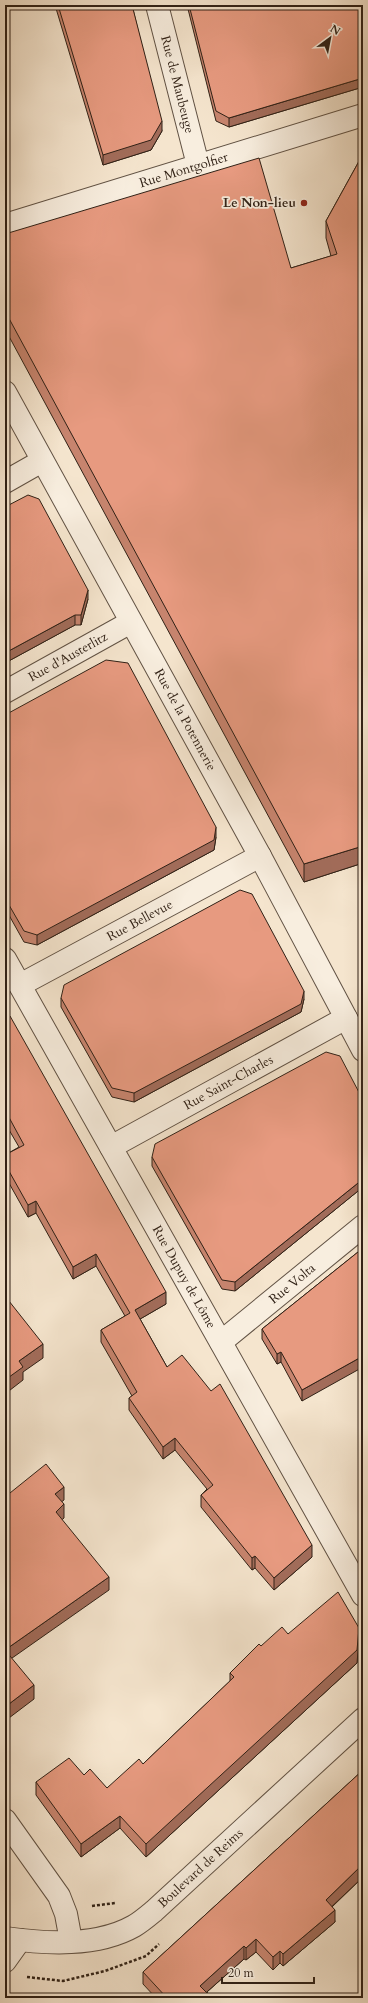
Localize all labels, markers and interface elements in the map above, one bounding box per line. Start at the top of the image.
north arrow [310,18,350,58]
text: N [327,21,343,39]
street label: Rue de Maubeuge [156,34,199,135]
street label: Rue Montgolfier [137,148,231,192]
place label: Le Non-lieu [223,194,296,212]
marker: Le Non-lieu [299,198,309,208]
street label: Rue d'Austerlitz [25,628,111,686]
street label: Rue de la Potennerie [150,665,221,774]
street label: Rue Bellevue [104,895,176,946]
street label: Rue Saint-Charles [180,1051,276,1114]
street label: Rue Dupuy de Lôme [148,1222,220,1332]
street label: Rue Volta [265,1259,320,1308]
street label: Boulevard de Reims [154,1824,247,1912]
scale bar [222,1959,314,1985]
text: 20 m [228,1965,255,1981]

